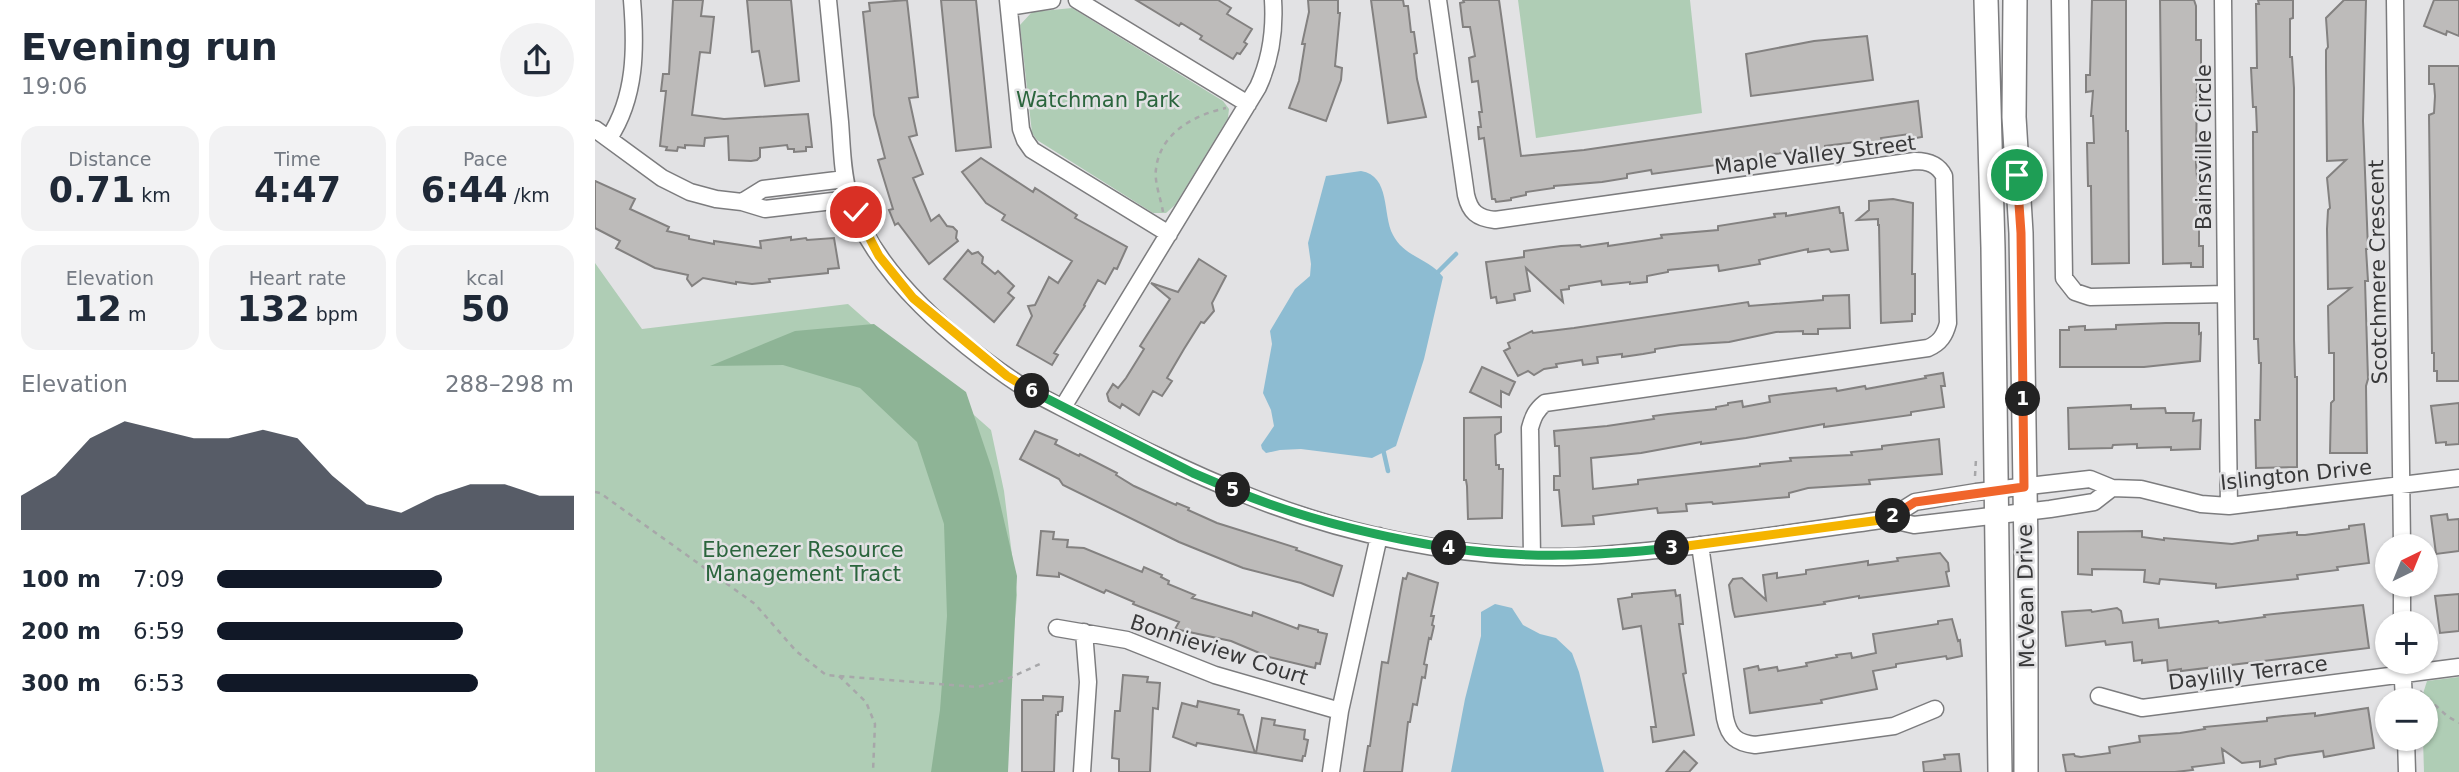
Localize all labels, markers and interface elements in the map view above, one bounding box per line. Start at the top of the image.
button: share [500,23,574,97]
text: Evening run [21,25,278,69]
street label: Bainsville Circle [2192,64,2216,230]
text: 19:06 [21,73,87,99]
park label: Watchman Park [1016,88,1181,112]
street label: Maple Valley Street [1713,131,1917,179]
pin [1987,145,2047,205]
text: Distance [68,148,151,170]
text: Time [274,148,321,170]
text: Pace [463,148,507,170]
icon: arrive [1998,156,2036,194]
street label: Scotchmere Crescent [2364,159,2392,385]
text: 0.71 [49,170,135,210]
text: 4:47 [254,170,341,210]
text: 6:44 [421,170,508,210]
pin [826,182,886,242]
text: km [135,184,171,206]
text: /km [508,184,550,206]
icon: check [837,193,875,231]
text: Elevation [66,267,154,289]
text: Heart rate [249,267,346,289]
text: kcal [466,267,504,289]
text: 12 [73,289,122,329]
text: 132 [237,289,310,329]
text: 50 [461,289,510,329]
text: m [122,303,146,325]
text: bpm [310,303,358,325]
text: Elevation [21,371,128,397]
text: 288–298 m [445,371,574,397]
pin: 6 [1015,374,1049,408]
text: 6 [1025,379,1038,401]
pin: 1 [2005,382,2041,416]
text: 1 [2016,387,2029,409]
street label: Islington Drive [2219,455,2373,495]
pin: 5 [1215,472,1251,508]
text: 5 [1226,478,1239,500]
pin: 2 [1875,498,1911,534]
text: 2 [1886,504,1899,526]
street label: McVean Drive [2013,524,2039,668]
pin: 4 [1431,530,1467,566]
pin: 3 [1655,530,1689,566]
north arrow [2375,534,2438,597]
map controls [2375,534,2438,751]
text: 4 [1442,536,1455,558]
text: 3 [1665,536,1678,558]
park label: Ebenezer Resource Management Tract [702,538,904,586]
text: 100 m [21,566,101,592]
text: 7:09 [133,566,185,592]
street label: Bonnieview Court [1127,610,1311,690]
button: + [2375,611,2438,674]
text: 200 m [21,618,101,644]
text: 6:59 [133,618,185,644]
street label: Daylilly Terrace [2167,651,2329,695]
text: 300 m [21,670,101,696]
text: 6:53 [133,670,185,696]
button: − [2375,688,2438,751]

